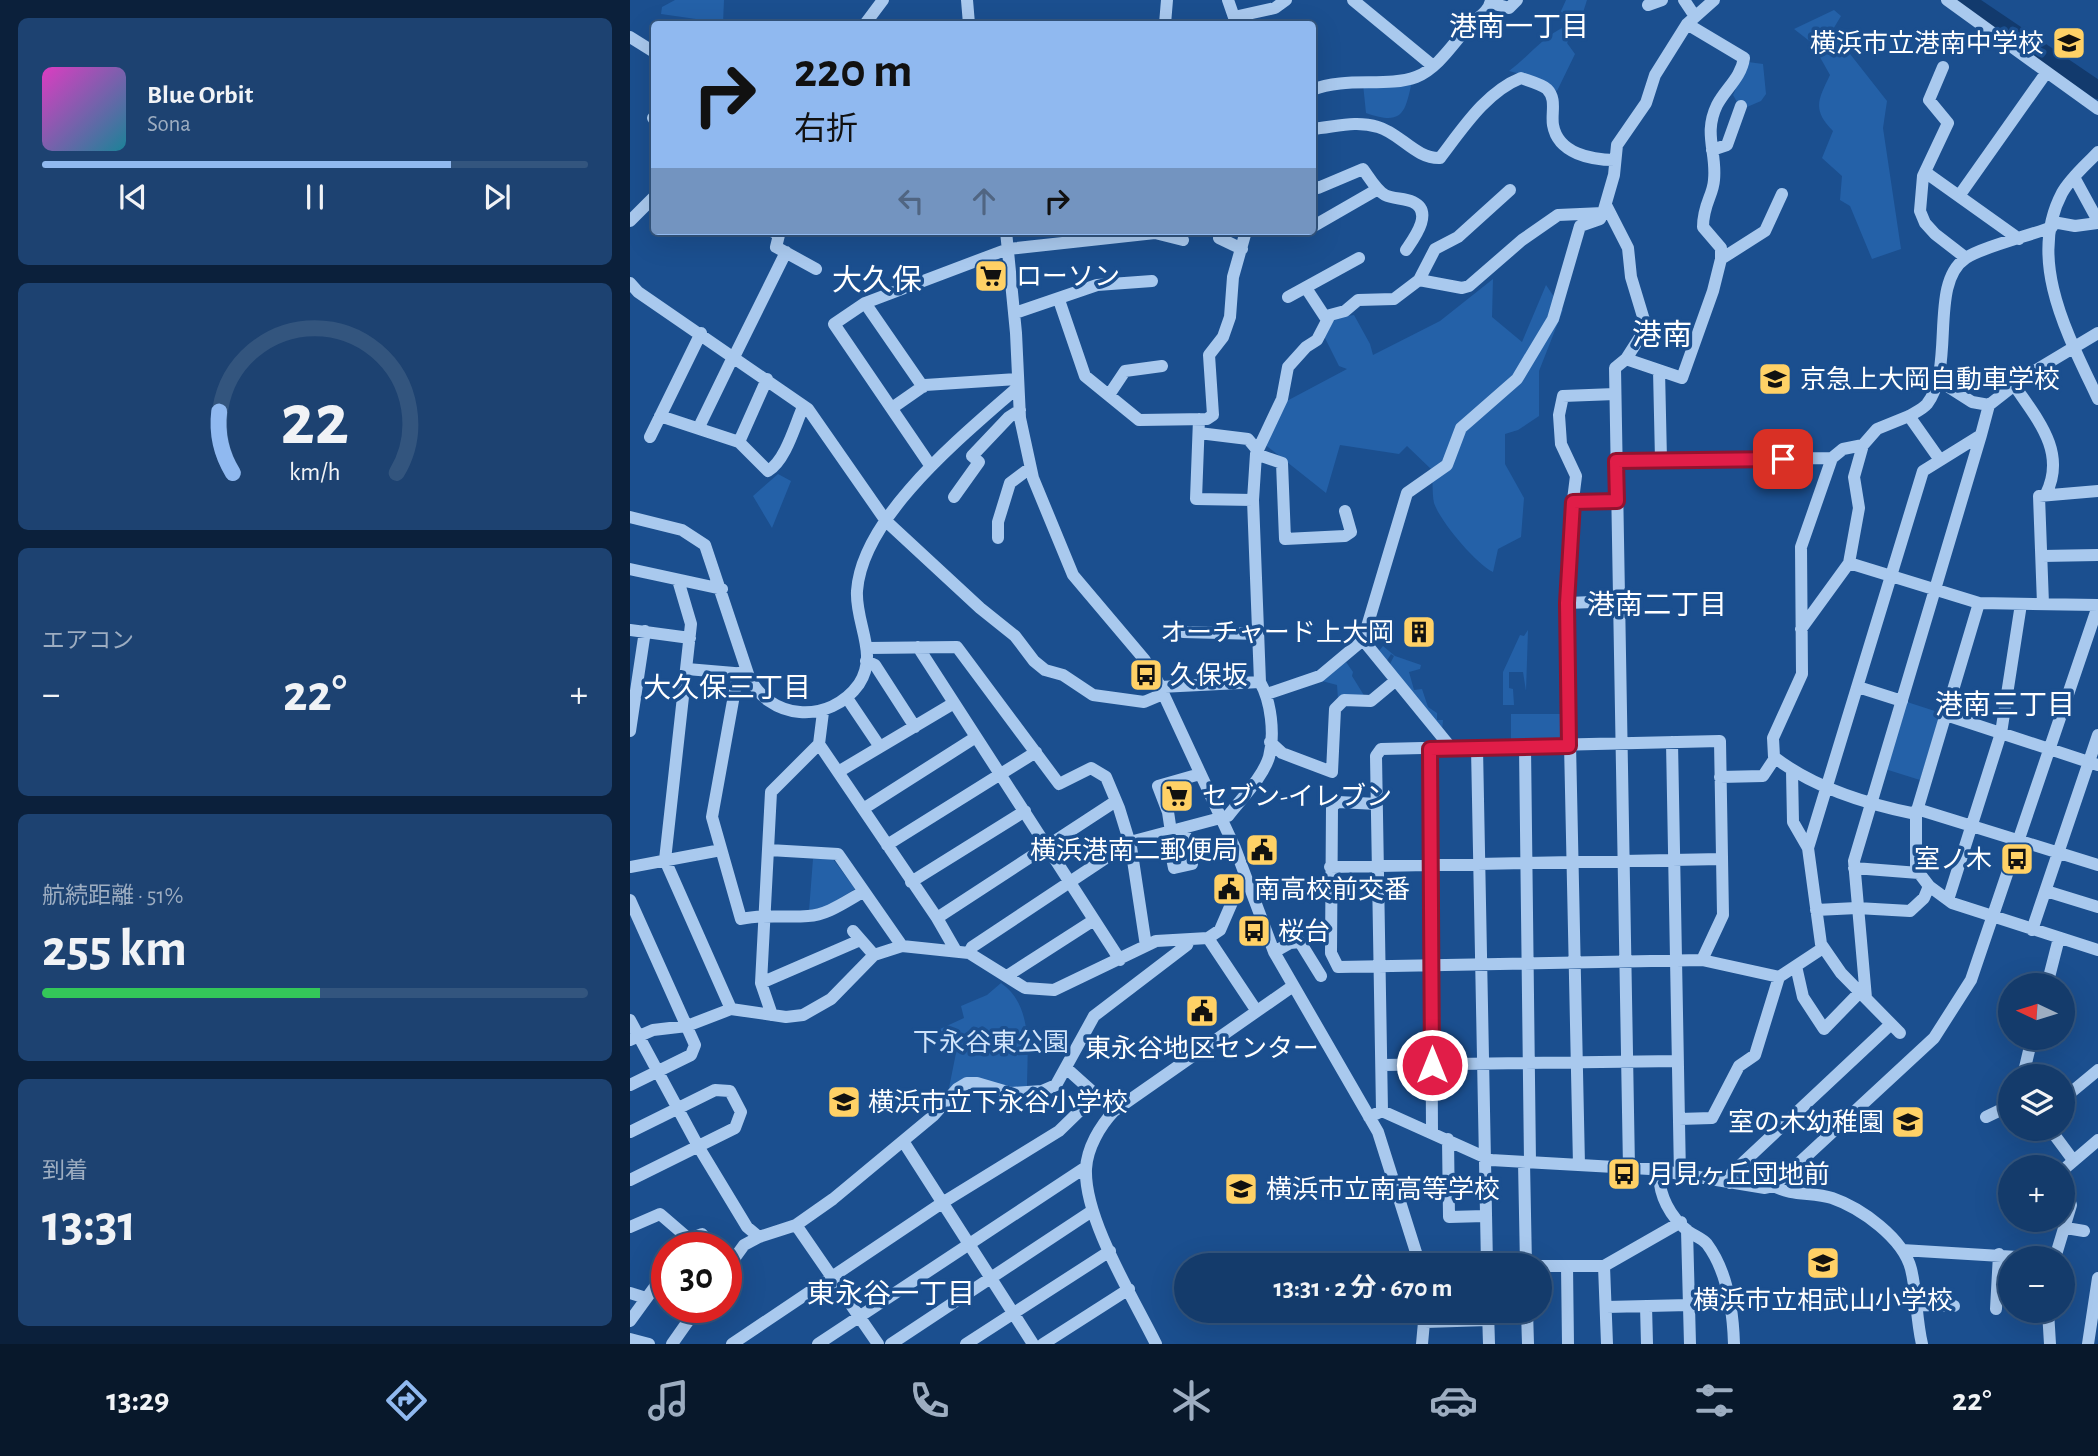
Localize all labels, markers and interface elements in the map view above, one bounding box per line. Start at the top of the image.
district label: 港南一丁目 [1449,12,1589,42]
school or university icon: 横浜市立港南中学校 [2050,24,2088,62]
place label: 横浜市立港南中学校 [1810,29,2044,57]
text: 220 m [794,47,913,96]
icon: right [679,49,770,140]
text: Blue Orbit [147,82,253,108]
text: Sona [147,113,191,136]
text: 右折 [794,113,858,145]
icon: previous [114,178,152,216]
icon: pause [296,178,334,216]
icon: next [478,178,516,216]
icon: left [892,182,930,220]
icon: ahead [965,182,1003,220]
icon: right [1038,182,1076,220]
supermarket icon: ローソン [972,257,1010,295]
district label: 大久保 [832,264,922,296]
place label: ローソン [1016,264,1120,290]
district label: 港南 [1632,319,1692,351]
school or university icon: 京急上大岡自動車学校 [1756,360,1794,398]
place label: 京急上大岡自動車学校 [1800,365,2060,393]
text: 22 [281,385,349,458]
pin [1753,429,1813,489]
icon: arrive [1764,440,1802,478]
text: km/h [289,460,341,485]
district label: 港南二丁目 [1587,590,1727,620]
building icon: オーチャード上大岡 [1400,613,1438,651]
place label: オーチャード上大岡 [1160,619,1394,646]
text: エアコン [42,630,134,653]
bus stop icon: 久保坂 [1127,656,1165,694]
place label: 久保坂 [1170,661,1248,689]
text: 22° [283,668,347,720]
district label: 大久保三丁目 [643,673,811,703]
text: − [42,676,60,714]
text: + [570,676,588,714]
district label: 港南三丁目 [1935,690,2075,720]
supermarket icon: セブン-イレブン [1158,777,1196,815]
place label: セブン-イレブン [1202,782,1392,810]
public building icon: 横浜港南二郵便局 [1243,831,1281,869]
place label: 横浜港南二郵便局 [1030,837,1238,864]
bus stop icon: 室ノ木 [1998,840,2036,878]
place label: 室ノ木 [1914,846,1992,873]
public building icon: 南高校前交番 [1210,870,1248,908]
place label: 南高校前交番 [1254,876,1410,903]
text: 航続距離 · 51% [42,885,183,908]
bus stop icon: 桜台 [1235,912,1273,950]
place label: 桜台 [1278,918,1330,945]
text: 255 km [42,923,187,975]
north arrow [1998,973,2076,1050]
map controls [1998,973,2075,1323]
public building icon: 東永谷地区センター [1183,992,1221,1030]
position arrow [1395,1028,1469,1102]
park label: 下永谷東公園 [913,1029,1069,1056]
place label: 東永谷地区センター [1085,1035,1319,1062]
button: layers [1998,1064,2075,1141]
school or university icon: 横浜市立下永谷小学校 [825,1083,863,1121]
place label: 横浜市立下永谷小学校 [868,1088,1128,1116]
school or university icon: 室の木幼稚園 [1889,1103,1927,1141]
place label: 室の木幼稚園 [1728,1108,1884,1136]
bus stop icon: 月見ヶ丘団地前 [1605,1155,1643,1193]
button: + [1998,1155,2075,1232]
text: 到着 [42,1160,88,1183]
place label: 月見ヶ丘団地前 [1648,1161,1830,1188]
school or university icon: 横浜市立南高等学校 [1222,1170,1260,1208]
place label: 横浜市立南高等学校 [1266,1175,1500,1203]
text: 13:31 [42,1198,136,1250]
speed limit sign: 30 [651,1232,742,1323]
school or university icon: 横浜市立相武山小学校 [1804,1244,1842,1282]
button: − [1998,1246,2075,1323]
text: 13:31 · 2 分 · 670 m [1273,1275,1453,1301]
district label: 東永谷一丁目 [807,1279,975,1309]
place label: 横浜市立相武山小学校 [1693,1286,1953,1314]
icon: directions [382,1376,431,1425]
icon: music [644,1376,693,1425]
icon: phone [905,1376,954,1425]
icon: climate [1167,1376,1216,1425]
icon: car [1429,1376,1478,1425]
icon: filters [1690,1376,1739,1425]
text: 13:29 [106,1384,170,1416]
text: 22° [1952,1384,1992,1416]

